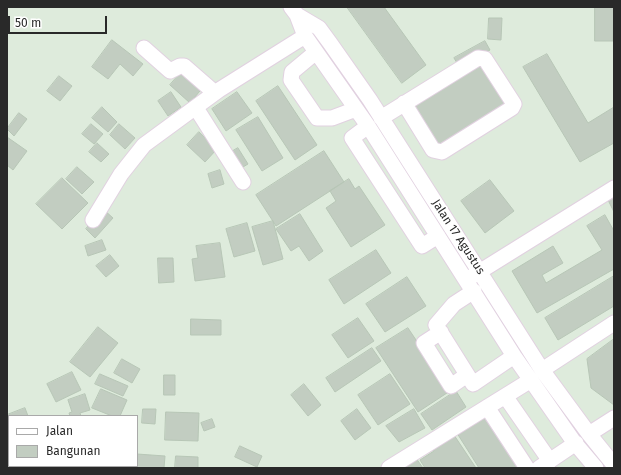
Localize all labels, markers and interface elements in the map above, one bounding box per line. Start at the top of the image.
scale bar [10,8,109,34]
text: 50 m [15,16,41,30]
street label: Jalan 17 Agustus [428,197,488,277]
legend [8,415,138,467]
text: Jalan [46,424,73,438]
text: Bangunan [46,444,101,458]

